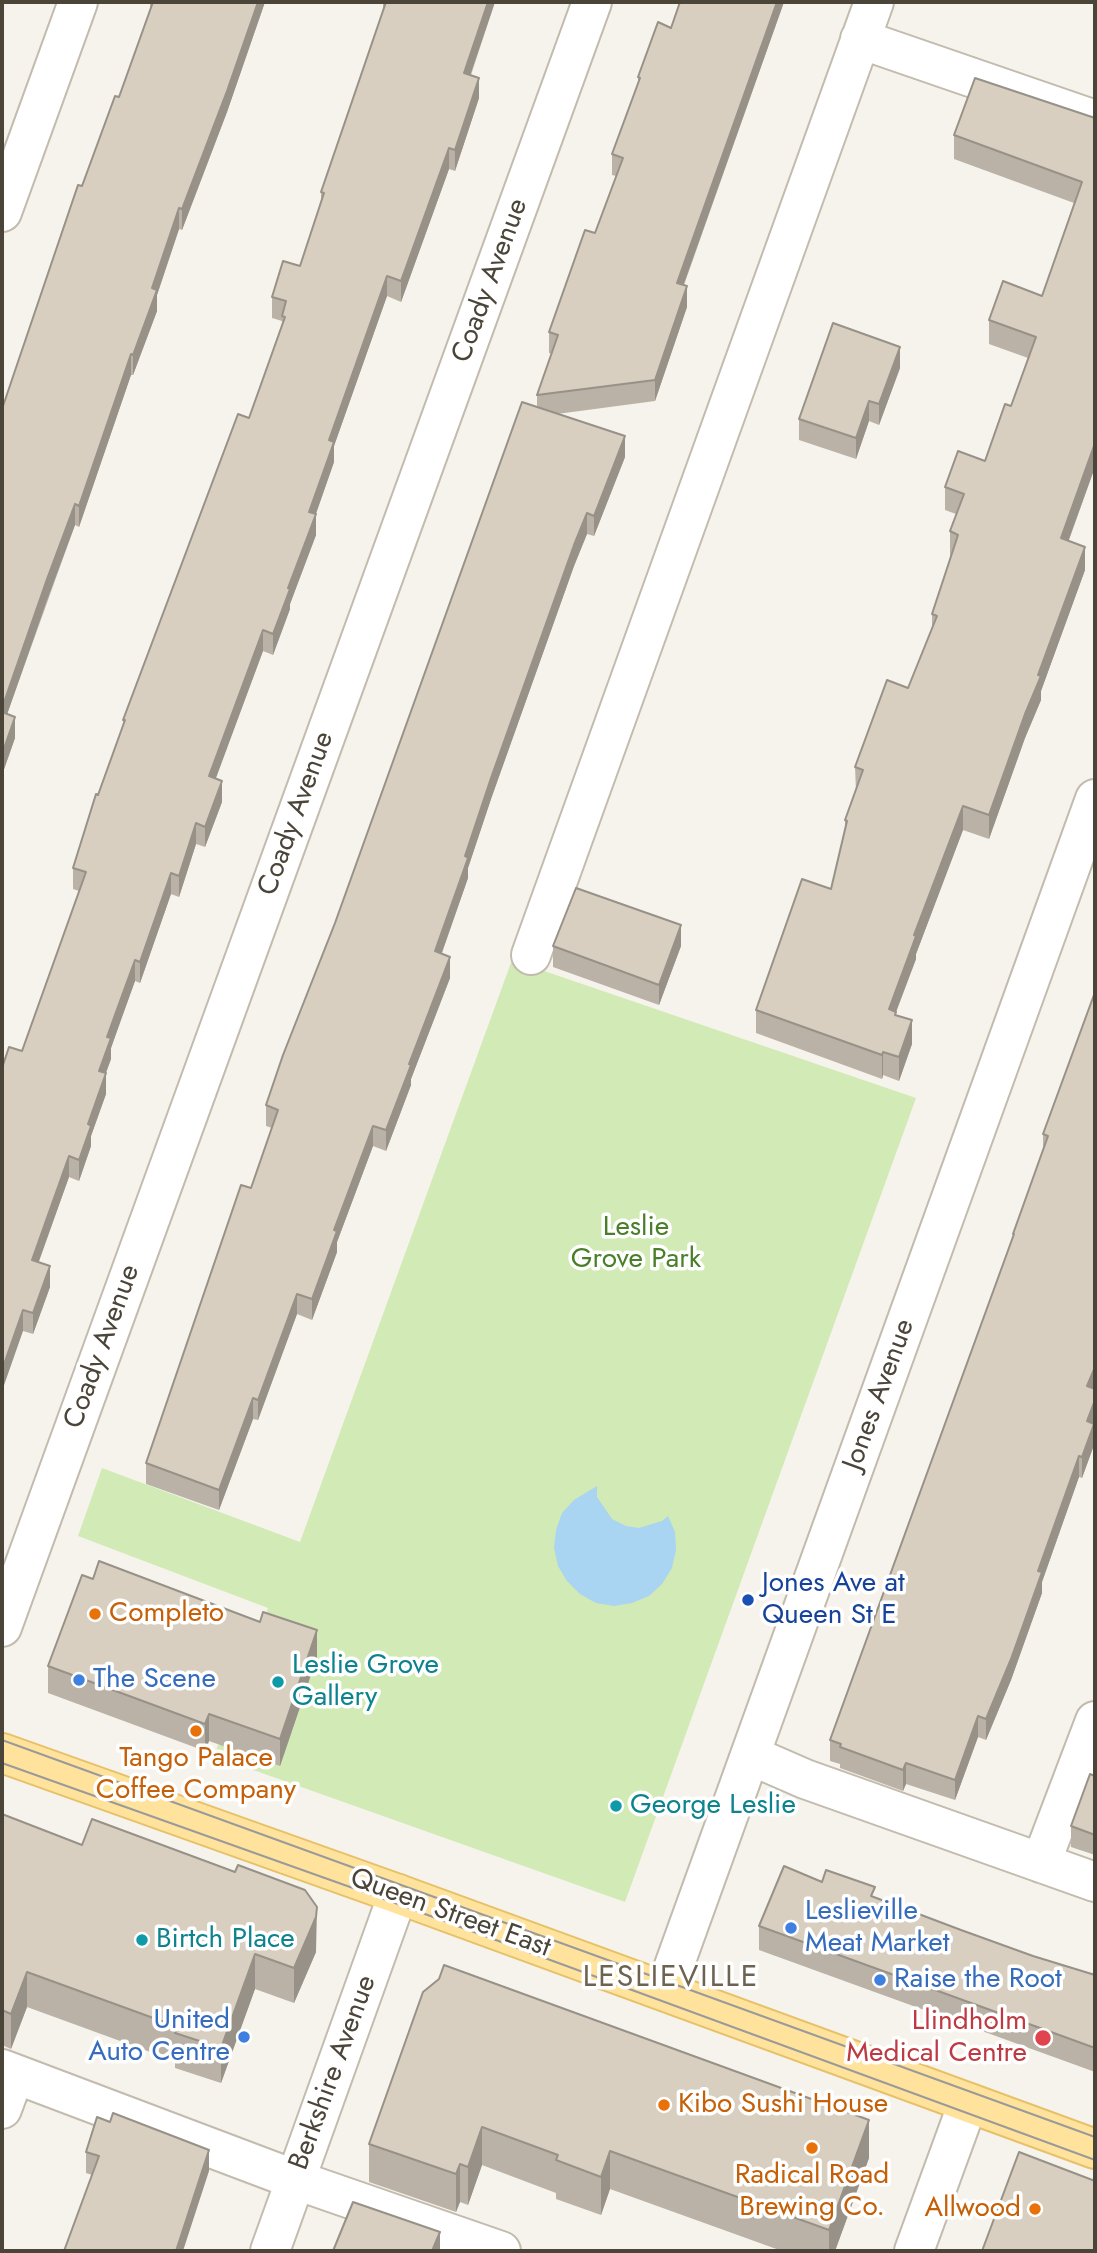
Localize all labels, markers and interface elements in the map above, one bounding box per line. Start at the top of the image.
street label: Coady Avenue [446,195,536,367]
street label: Coady Avenue [252,728,342,900]
park label: Leslie Grove Park [571,1211,701,1277]
street label: Coady Avenue [58,1261,148,1433]
street label: Jones Avenue [837,1315,923,1475]
place label: Jones Ave at Queen St E [762,1567,905,1633]
marker: Jones Ave at Queen St E [740,1592,756,1608]
place label: Completo [109,1597,224,1631]
marker: Completo [87,1606,103,1622]
place label: Leslie Grove Gallery [292,1649,439,1715]
place label: The Scene [93,1663,216,1697]
marker: The Scene [71,1672,87,1688]
marker: Leslie Grove Gallery [270,1674,286,1690]
marker: Tango Palace Coffee Company [188,1723,204,1739]
place label: Tango Palace Coffee Company [96,1742,296,1808]
place label: George Leslie [630,1789,796,1823]
marker: George Leslie [608,1798,624,1814]
street label: Queen Street East [345,1862,555,1966]
place label: Leslieville Meat Market [805,1895,949,1961]
marker: Leslieville Meat Market [783,1920,799,1936]
place label: Birtch Place [156,1923,295,1957]
marker: Birtch Place [134,1932,150,1948]
district label: LESLIEVILLE [584,1961,758,1997]
place label: Raise the Root [894,1963,1062,1997]
street label: Berkshire Avenue [283,1971,385,2175]
marker: Raise the Root [872,1972,888,1988]
place label: United Auto Centre [88,2004,230,2070]
place label: Llindholm Medical Centre [846,2005,1027,2071]
marker: Llindholm Medical Centre [1033,2028,1053,2048]
marker: United Auto Centre [236,2029,252,2045]
place label: Kibo Sushi House [678,2088,888,2122]
marker: Kibo Sushi House [656,2097,672,2113]
marker: Radical Road Brewing Co. [804,2140,820,2156]
place label: Radical Road Brewing Co. [735,2159,889,2225]
place label: Allwood [924,2192,1021,2226]
marker: Allwood [1027,2201,1043,2217]

